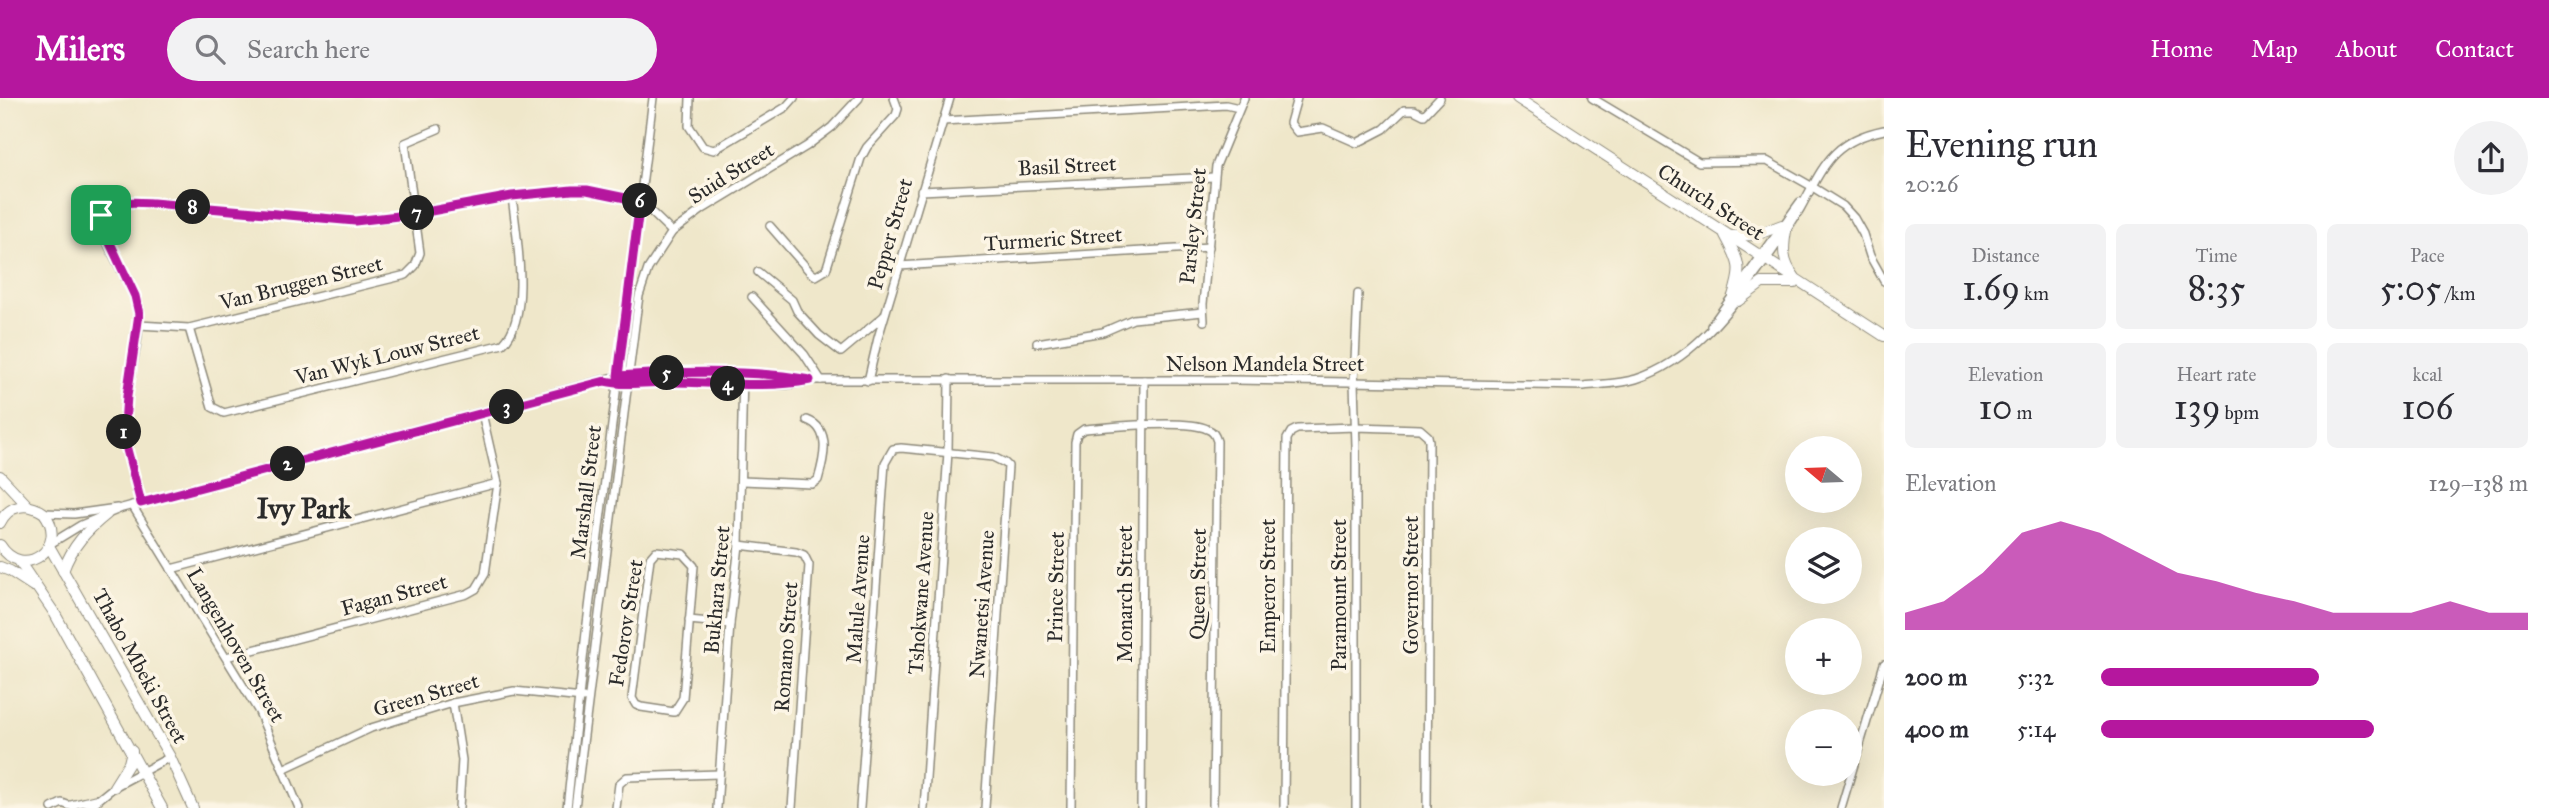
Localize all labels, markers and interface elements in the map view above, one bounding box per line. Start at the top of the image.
search box [167,18,657,81]
text: Milers [35,29,125,69]
icon: search [191,30,229,68]
text: Search here [247,33,370,65]
text: Home [2150,34,2213,64]
text: Map [2251,34,2298,64]
text: About [2336,34,2397,64]
text: Contact [2435,34,2514,64]
text: Evening run [1905,121,2098,167]
button: share [2454,121,2528,195]
street label: Suid Street [683,136,779,210]
street label: Basil Street [1017,150,1117,182]
street label: Church Street [1653,158,1770,246]
street label: Parsley Street [1174,166,1212,285]
text: 20:26 [1905,170,1959,198]
street label: Pepper Street [862,175,918,293]
pin: 6 [622,184,658,218]
pin [71,185,131,245]
text: 6 [635,189,644,212]
pin: 8 [176,190,210,224]
text: 8 [187,195,198,218]
pin: 7 [400,195,434,230]
icon: arrive [82,196,120,234]
text: 7 [411,201,422,224]
street label: Turmeric Street [983,221,1124,257]
text: Distance [1971,244,2040,267]
text: Time [2195,244,2238,267]
text: Pace [2410,244,2445,267]
street label: Van Bruggen Street [216,250,386,316]
text: 1.69 [1962,267,2020,310]
text: 8:35 [2188,267,2245,310]
text: 5:05 [2380,267,2441,310]
text: km [2020,282,2049,305]
text: /km [2441,282,2475,305]
street label: Van Wyk Louw Street [291,319,482,391]
street label: Nelson Mandela Street [1166,351,1365,377]
pin: 5 [650,356,684,390]
text: 5 [662,361,671,384]
text: Elevation [1968,363,2043,386]
text: Heart rate [2177,363,2256,386]
text: kcal [2413,363,2442,386]
pin: 4 [710,366,746,402]
text: 4 [722,372,733,395]
text: 10 [1978,386,2012,429]
text: 139 [2174,386,2220,429]
text: 106 [2402,386,2454,429]
pin: 3 [490,390,524,424]
text: 3 [503,395,510,418]
text: m [2012,401,2033,424]
text: bpm [2220,401,2259,424]
pin: 1 [106,414,142,450]
text: 1 [120,420,127,443]
street label: Marshall Street [565,423,607,560]
north arrow [1785,436,1862,513]
map controls [1785,436,1862,786]
pin: 2 [270,446,306,482]
text: 2 [283,452,292,475]
text: Elevation [1905,469,1996,497]
text: 129–138 m [2428,469,2528,497]
district label: Ivy Park [257,491,352,526]
street label: Tshokwane Avenue [902,510,940,676]
street label: Governor Street [1398,515,1424,654]
street label: Emperor Street [1255,518,1281,653]
street label: Paramount Street [1326,518,1352,671]
street label: Bukhara Street [698,524,736,655]
street label: Monarch Street [1112,525,1138,663]
street label: Queen Street [1184,527,1212,640]
button: layers [1785,527,1862,604]
street label: Nwanetsi Avenue [964,529,1000,679]
street label: Prince Street [1042,531,1070,643]
street label: Malule Avenue [841,533,875,664]
street label: Fedorov Street [603,557,649,688]
street label: Langenhoven Street [181,563,291,728]
street label: Fagan Street [338,568,450,622]
street label: Romano Street [768,580,804,713]
street label: Thabo Mbeki Street [87,584,194,749]
button: + [1785,618,1862,695]
text: 200 m [1905,663,1967,691]
text: 5:32 [2017,663,2054,691]
street label: Green Street [370,667,482,722]
button: − [1785,709,1862,786]
text: 400 m [1905,715,1969,743]
text: 5:14 [2017,715,2055,743]

